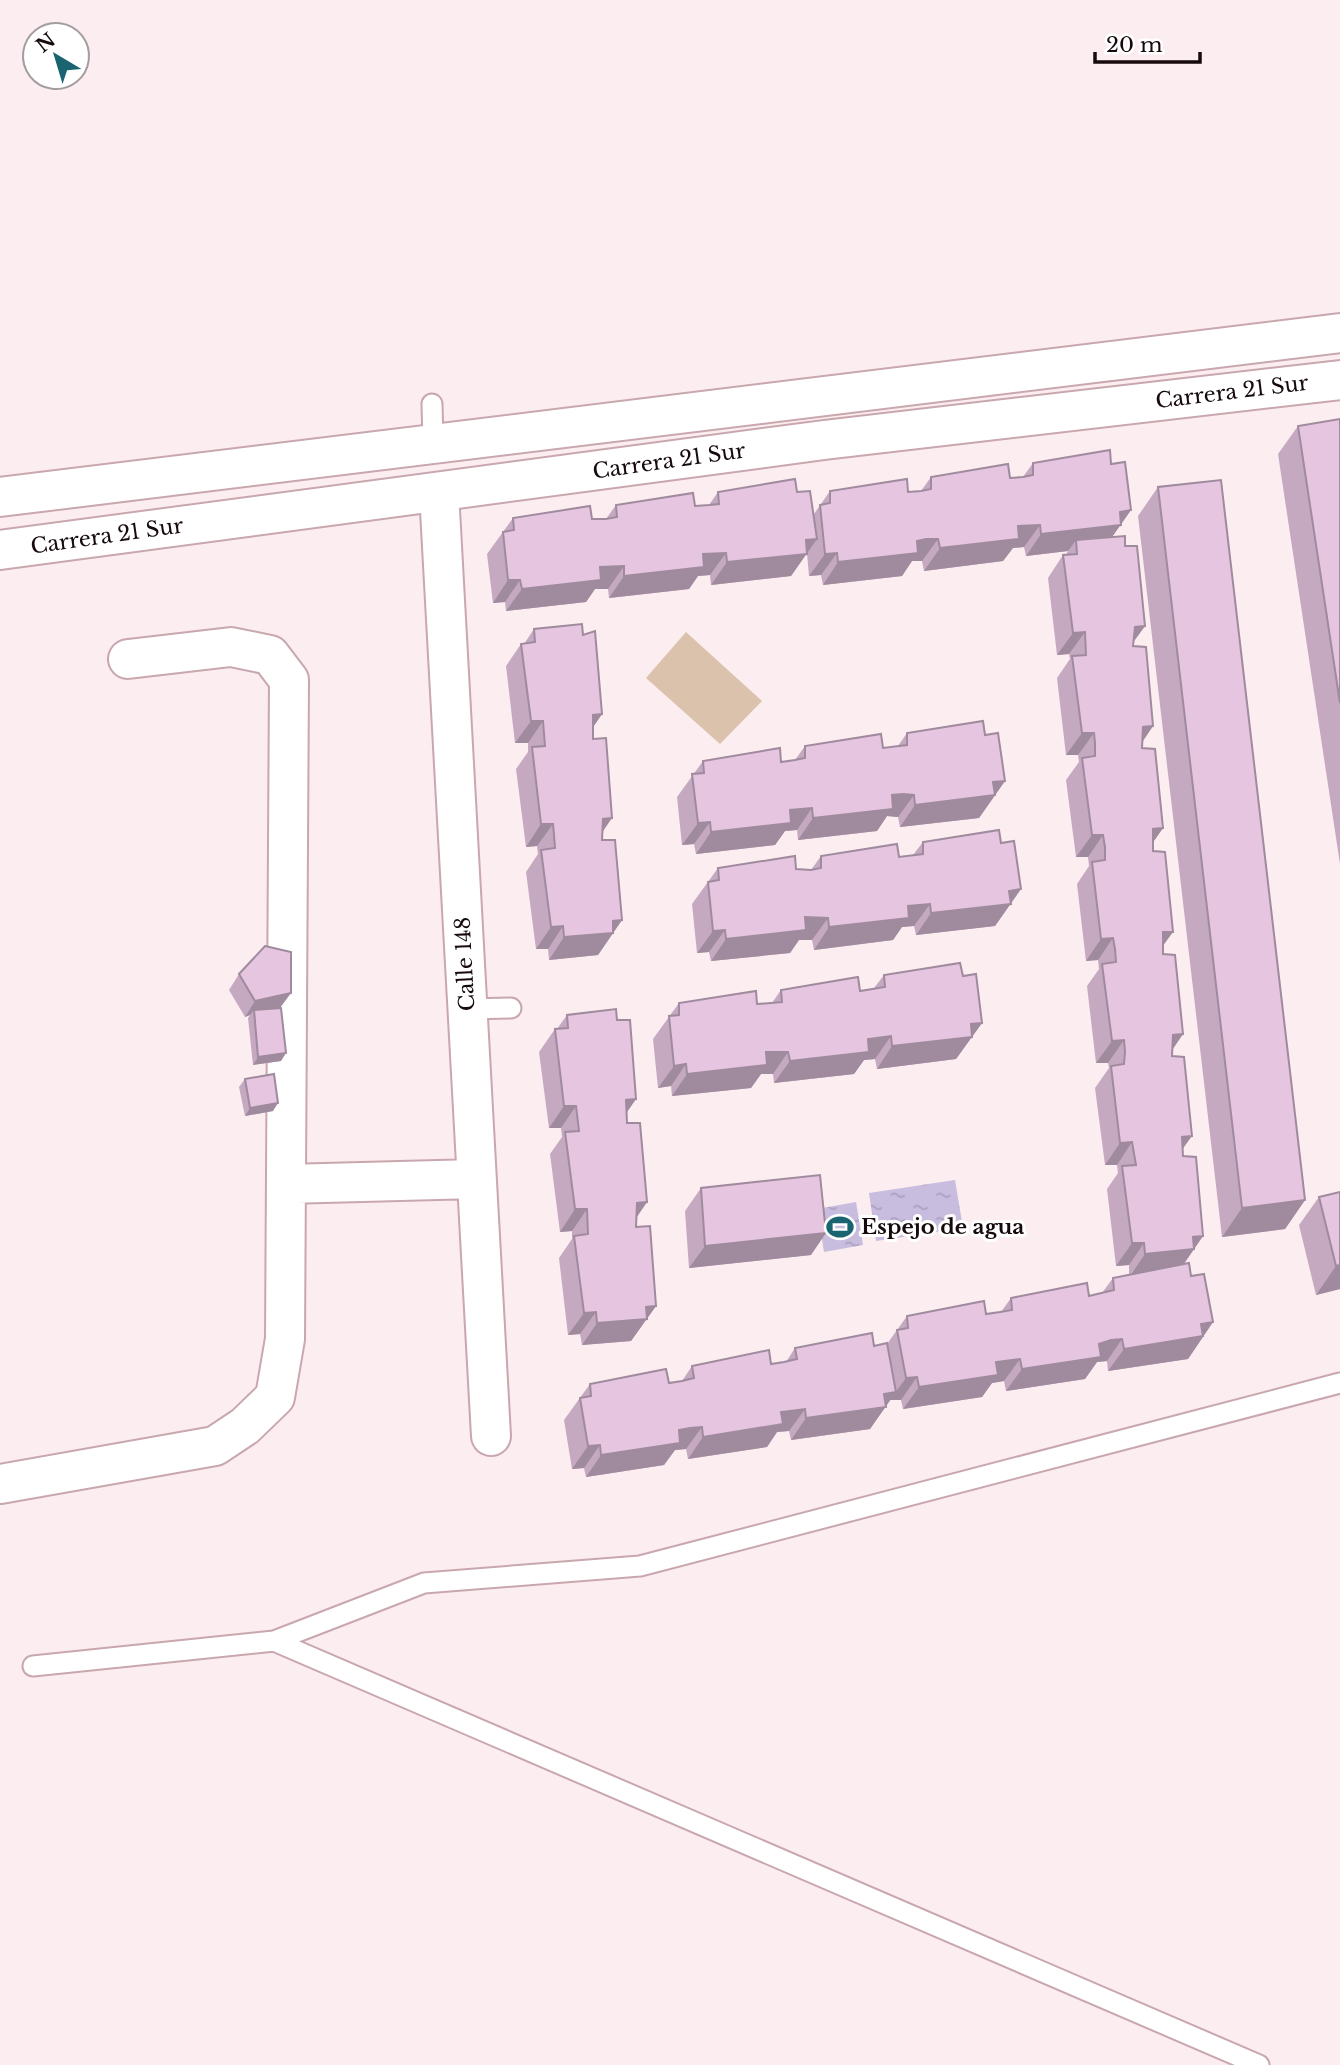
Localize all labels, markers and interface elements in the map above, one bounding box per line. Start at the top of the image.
north arrow [21,21,91,91]
scale bar [1095,21,1200,65]
text: N [32,28,60,58]
text: 20 m [1106,32,1163,58]
street label: Carrera 21 Sur [1154,370,1310,414]
street label: Carrera 21 Sur [591,437,747,485]
street label: Carrera 21 Sur [29,512,185,560]
street label: Calle 148 [450,916,480,1012]
sports icon: Espejo de agua [825,1212,855,1242]
place label: Espejo de agua [861,1214,1024,1240]

